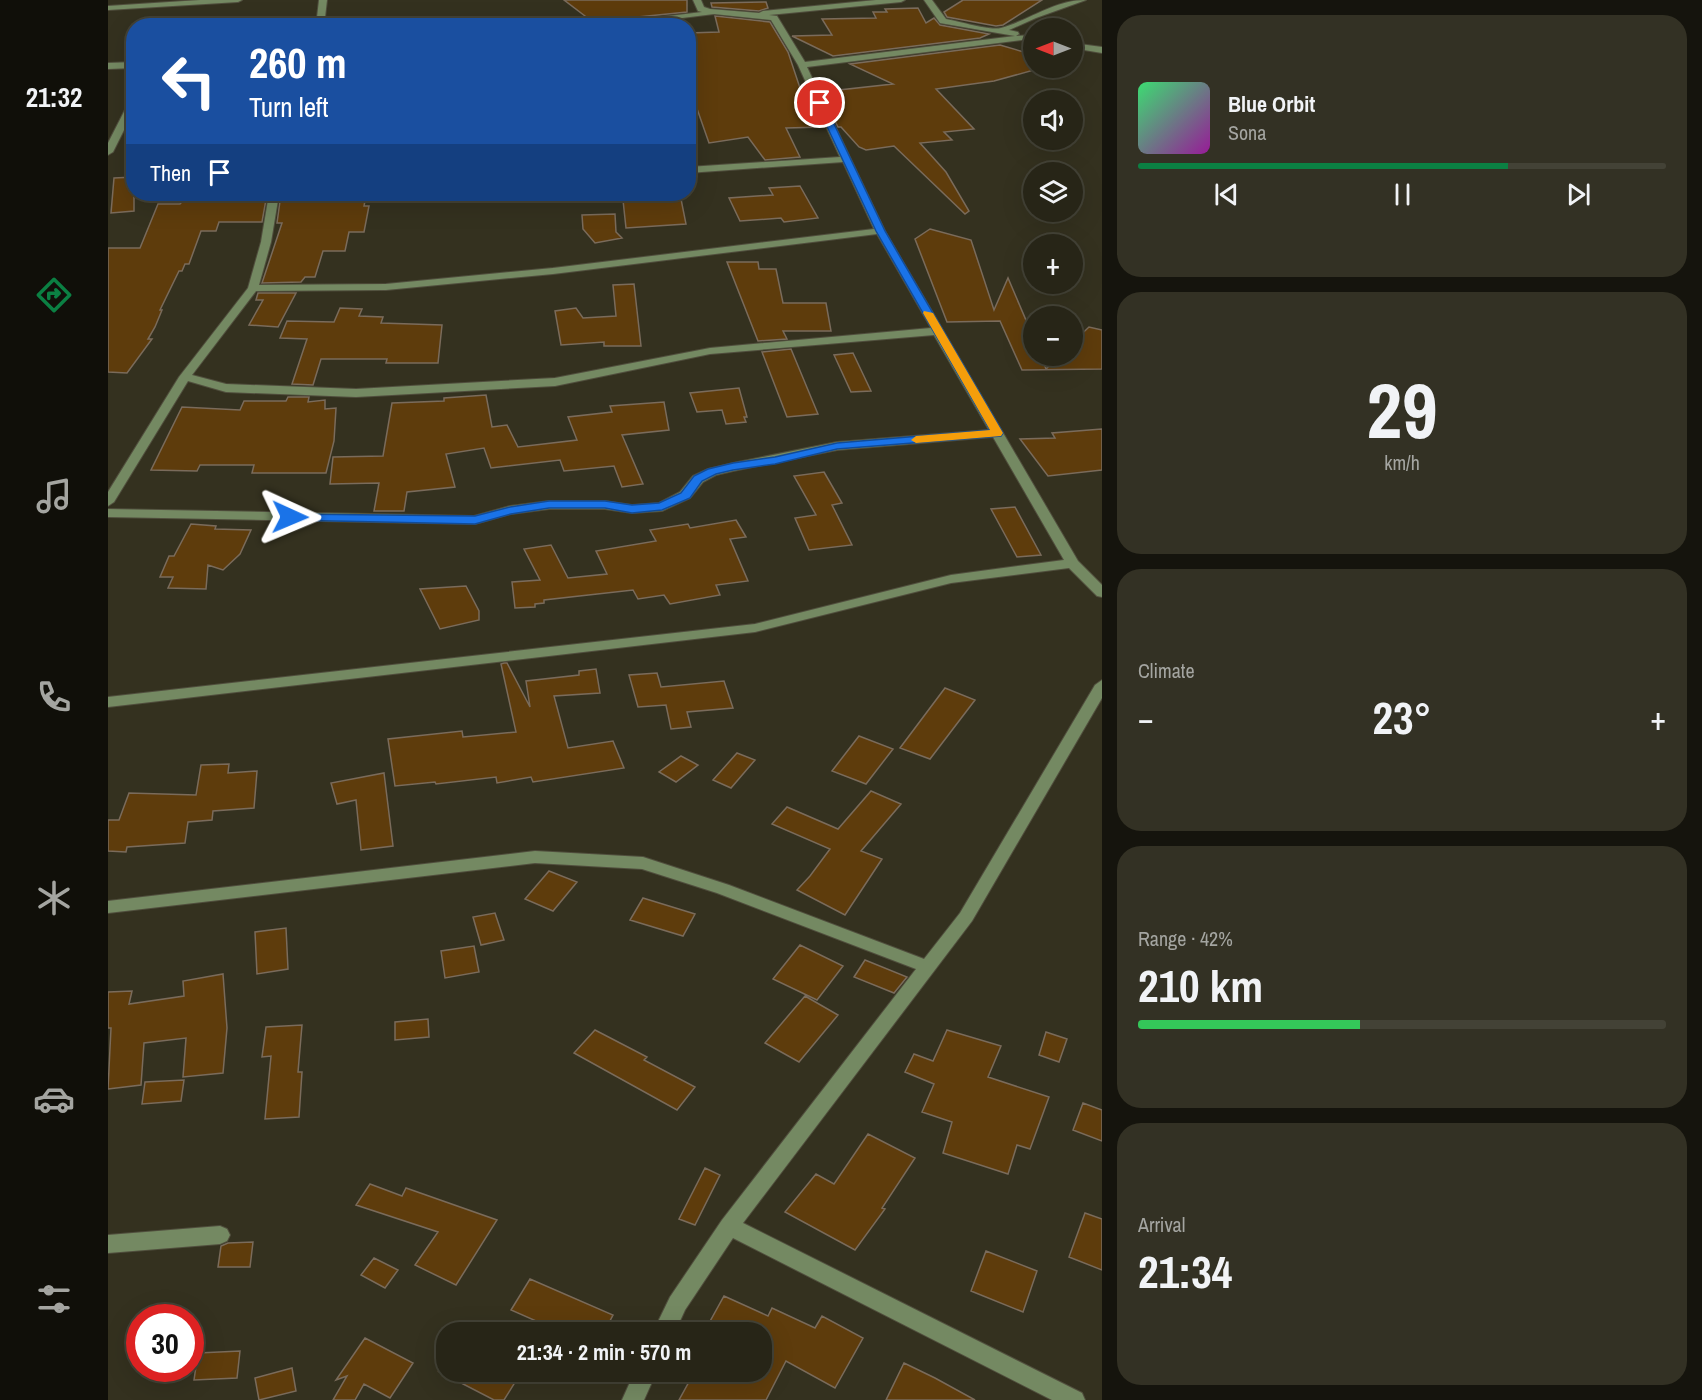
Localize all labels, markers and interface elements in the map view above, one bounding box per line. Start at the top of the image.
north arrow [1023,18,1083,78]
map controls [1023,18,1083,366]
text: 260 m [249,35,347,91]
icon: left [150,42,228,120]
pin [794,77,845,128]
text: 21:32 [26,79,82,115]
icon: arrive [803,86,836,119]
text: Turn left [249,89,328,125]
text: Blue Orbit [1228,89,1315,119]
button: sound [1023,90,1083,150]
text: Sona [1228,119,1266,146]
icon: arrive [203,156,236,189]
text: Then [150,158,191,188]
button: layers [1023,162,1083,222]
icon: previous [1210,178,1243,211]
icon: pause [1386,178,1419,211]
icon: next [1562,178,1595,211]
button: + [1023,234,1083,294]
icon: directions [33,274,75,316]
button: − [1023,306,1083,366]
text: 29 [1366,357,1438,462]
text: km/h [1384,449,1420,476]
icon: music [33,475,75,517]
position arrow [258,485,322,549]
text: Climate [1138,657,1195,684]
icon: phone [33,676,75,718]
text: 23° [1372,687,1432,748]
text: − [1138,696,1154,740]
text: + [1650,696,1666,740]
icon: climate [33,877,75,919]
text: Range · 42% [1138,925,1233,952]
text: 210 km [1138,955,1263,1016]
icon: car [33,1078,75,1120]
text: Arrival [1138,1211,1185,1238]
text: 21:34 [1138,1241,1232,1302]
icon: filters [33,1278,75,1320]
speed limit sign: 30 [126,1304,204,1382]
text: 21:34 · 2 min · 570 m [517,1337,691,1367]

